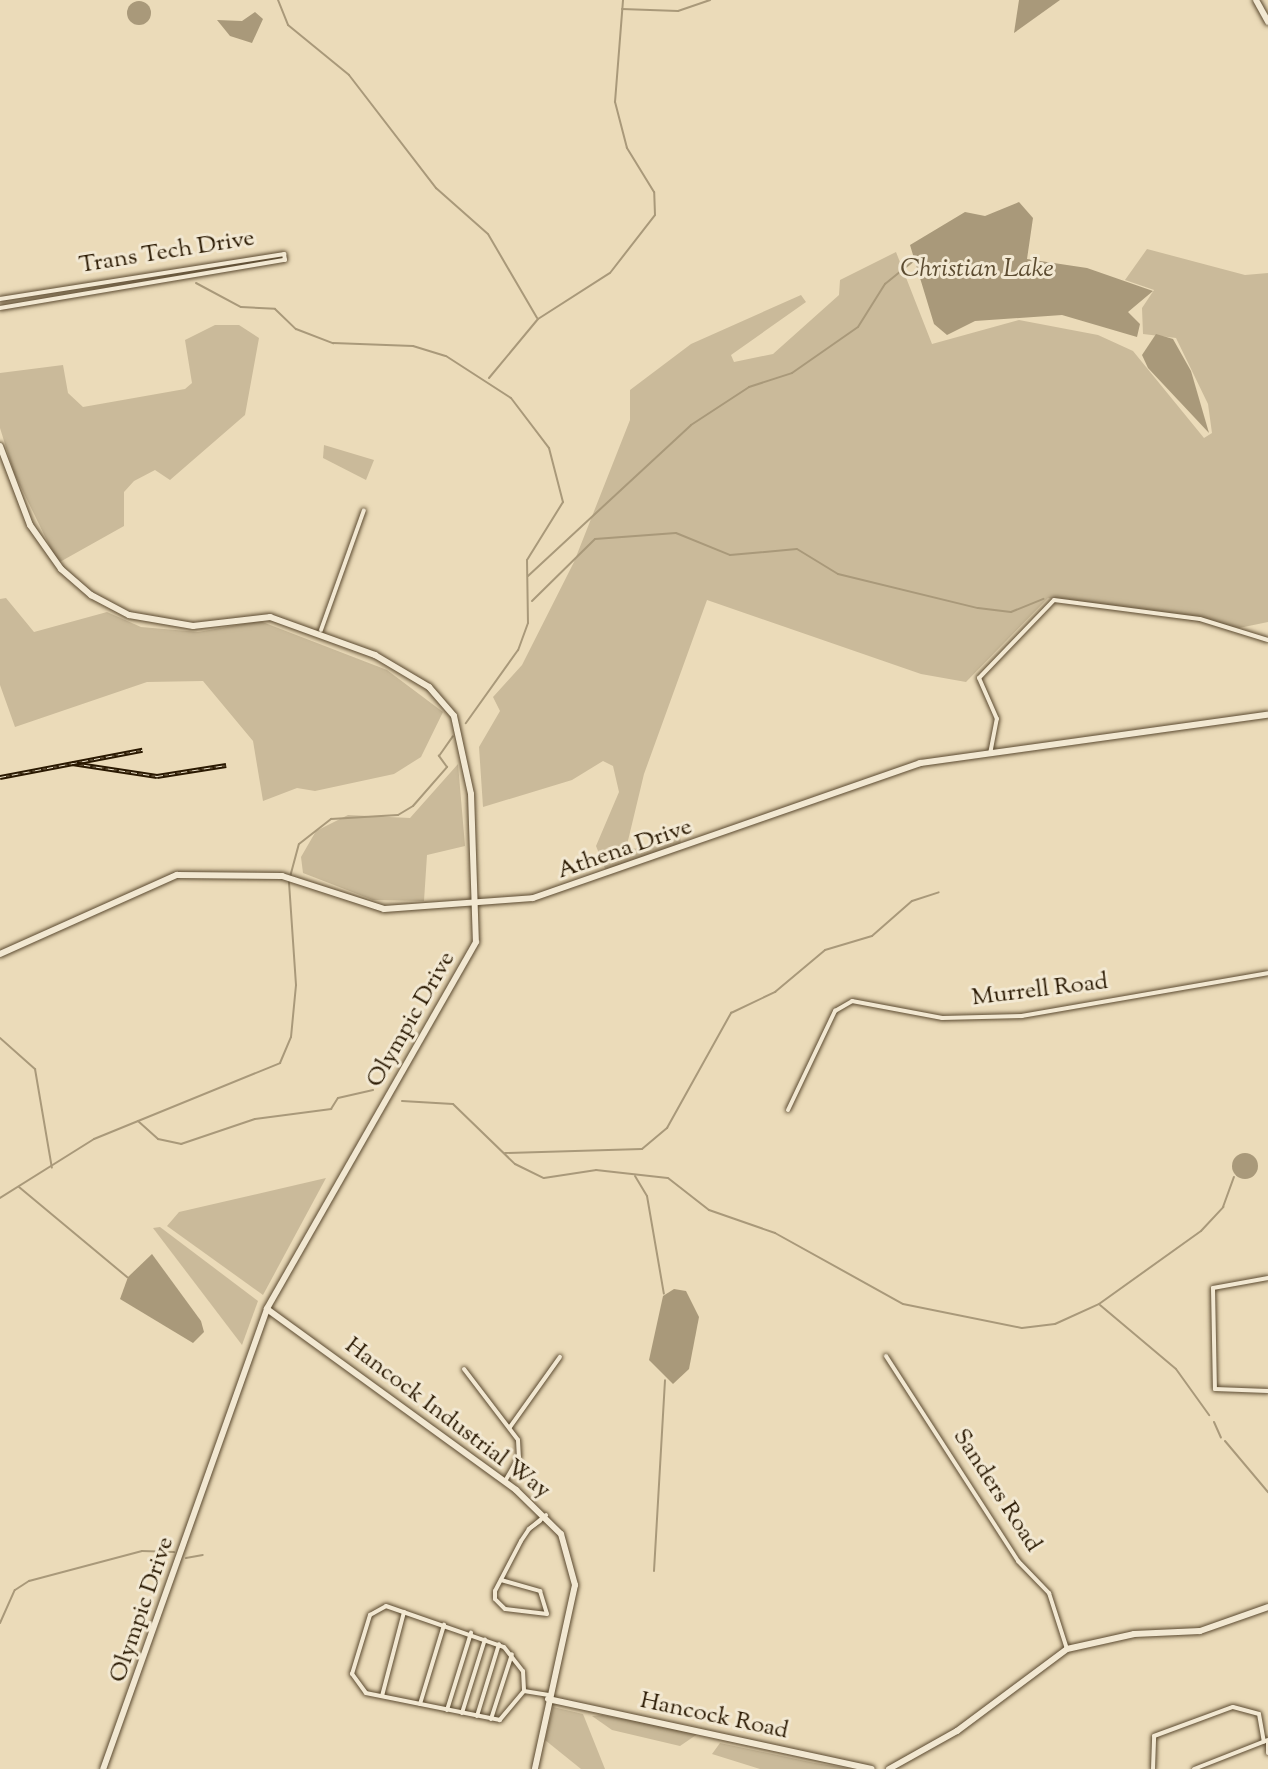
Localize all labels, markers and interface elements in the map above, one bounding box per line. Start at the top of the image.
street label: Trans Tech Drive [77,225,257,281]
water label: Christian Lake [900,254,1054,286]
street label: Athena Drive [554,813,696,887]
street label: Olympic Drive [361,947,463,1093]
street label: Murrell Road [970,968,1110,1014]
street label: Hancock Industrial Way [338,1332,556,1506]
street label: Sanders Road [945,1424,1047,1558]
street label: Olympic Drive [105,1533,181,1687]
street label: Hancock Road [637,1687,791,1747]

